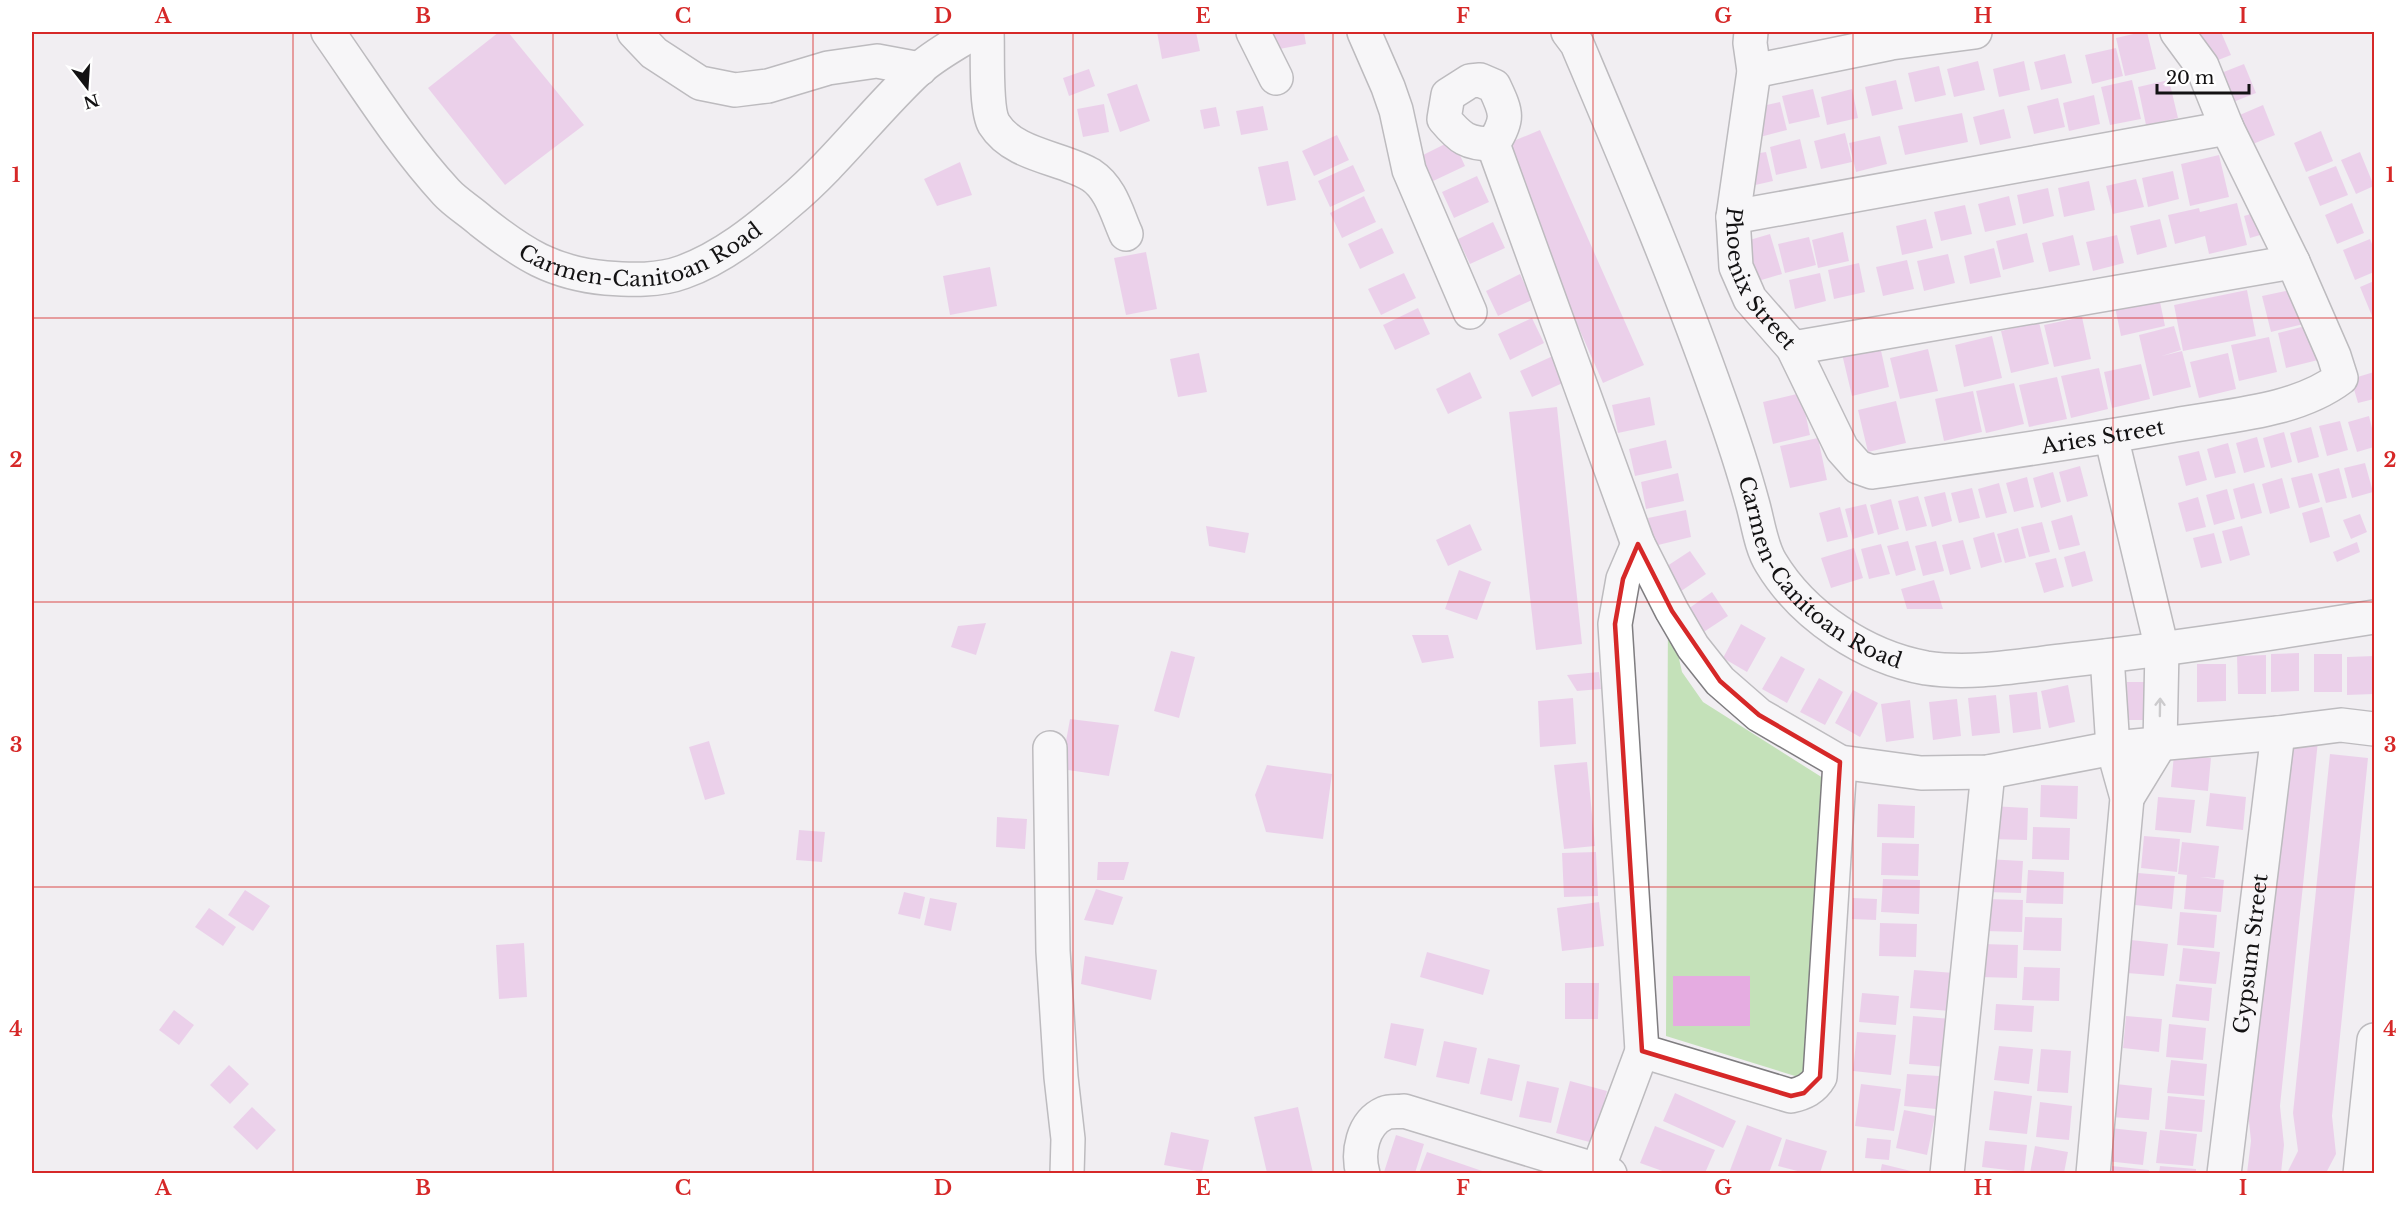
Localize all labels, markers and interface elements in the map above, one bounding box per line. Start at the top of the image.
text: A [154,4,172,28]
text: B [415,4,431,28]
text: C [675,4,691,28]
text: D [934,4,952,28]
text: E [1195,4,1211,28]
text: F [1456,4,1470,28]
text: G [1714,4,1732,28]
text: H [1974,4,1993,28]
text: I [2239,4,2247,28]
north arrow [57,57,117,117]
scale bar [2157,57,2248,95]
text: 20 m [2166,67,2214,89]
text: N [81,90,102,113]
text: 1 [12,163,21,187]
text: 1 [2386,163,2395,187]
street label: Phoenix Street [1719,205,1802,355]
street label: Carmen-Canitoan Road [514,217,767,292]
street label: Aries Street [2039,414,2167,460]
text: 2 [9,448,23,472]
text: 2 [2383,448,2397,472]
street label: Carmen-Canitoan Road [1732,473,1905,674]
one-way arrow [2155,697,2166,717]
text: 3 [10,733,22,757]
text: 3 [2384,733,2396,757]
street label: Gypsum Street [2228,872,2274,1035]
text: 4 [9,1017,23,1041]
text: 4 [2383,1017,2397,1041]
text: A [154,1176,172,1200]
text: B [415,1176,431,1200]
text: C [675,1176,691,1200]
text: D [934,1176,952,1200]
text: E [1195,1176,1211,1200]
text: F [1456,1176,1470,1200]
text: G [1714,1176,1732,1200]
text: H [1974,1176,1993,1200]
text: I [2239,1176,2247,1200]

